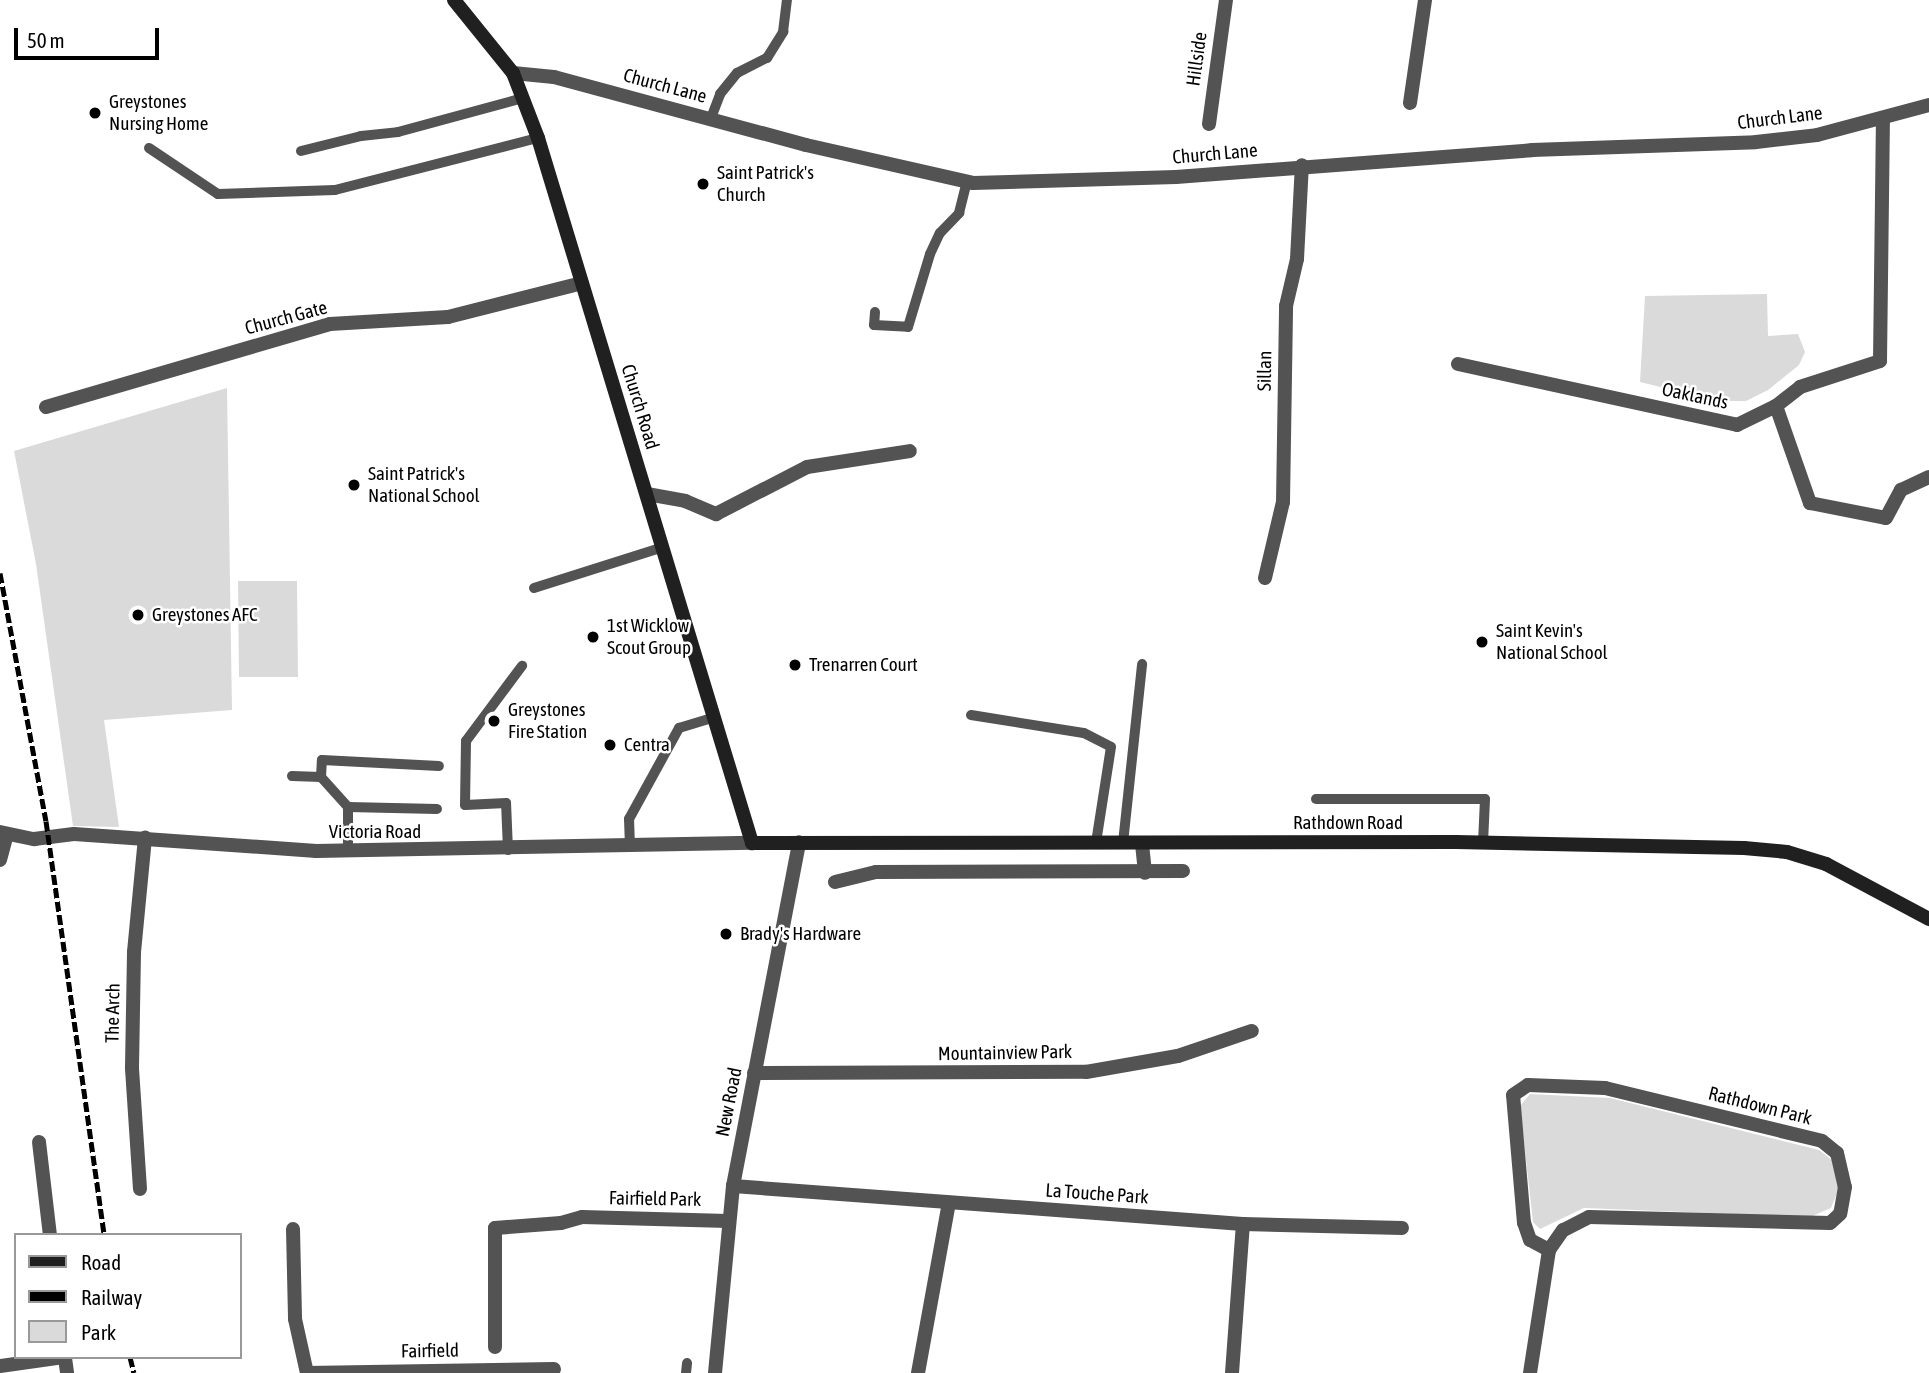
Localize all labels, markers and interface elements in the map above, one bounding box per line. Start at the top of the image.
scale bar [18,14,163,58]
text: 50 m [27,28,65,52]
street label: Hillside [1182,31,1212,87]
street label: Church Lane [621,64,709,108]
place label: Greystones Nursing Home [109,91,208,135]
street label: Church Lane [1736,101,1824,135]
marker: Greystones Nursing Home [87,105,103,121]
street label: Church Lane [1171,139,1259,169]
place label: Saint Patrick's Church [717,162,814,206]
marker: Saint Patrick's Church [695,176,711,192]
street label: Church Gate [242,296,330,340]
street label: Sillan [1253,351,1277,391]
street label: Church Road [616,362,664,452]
street label: Oaklands [1660,378,1730,414]
place label: Saint Patrick's National School [368,463,480,507]
marker: Saint Patrick's National School [346,477,362,493]
place label: Greystones AFC [152,604,258,626]
marker: Greystones AFC [130,607,146,623]
place label: 1st Wicklow Scout Group [607,615,691,659]
place label: Saint Kevin's National School [1496,620,1608,664]
marker: 1st Wicklow Scout Group [585,629,601,645]
marker: Saint Kevin's National School [1474,634,1490,650]
place label: Trenarren Court [809,654,918,676]
marker: Trenarren Court [787,657,803,673]
place label: Greystones Fire Station [508,699,587,743]
marker: Greystones Fire Station [486,713,502,729]
place label: Centra [624,734,670,756]
marker: Centra [602,737,618,753]
street label: Rathdown Road [1293,812,1403,834]
street label: Victoria Road [329,821,421,843]
place label: Brady's Hardware [740,923,861,945]
marker: Brady's Hardware [718,926,734,942]
street label: The Arch [101,983,125,1043]
street label: Mountainview Park [938,1040,1072,1066]
street label: New Road [711,1066,747,1138]
street label: Rathdown Park [1706,1082,1814,1130]
street label: La Touche Park [1045,1179,1149,1209]
street label: Fairfield Park [609,1187,701,1211]
legend [14,1233,242,1359]
text: Road [81,1250,121,1274]
text: Railway [81,1285,142,1309]
text: Park [81,1320,116,1344]
street label: Fairfield [401,1339,459,1363]

